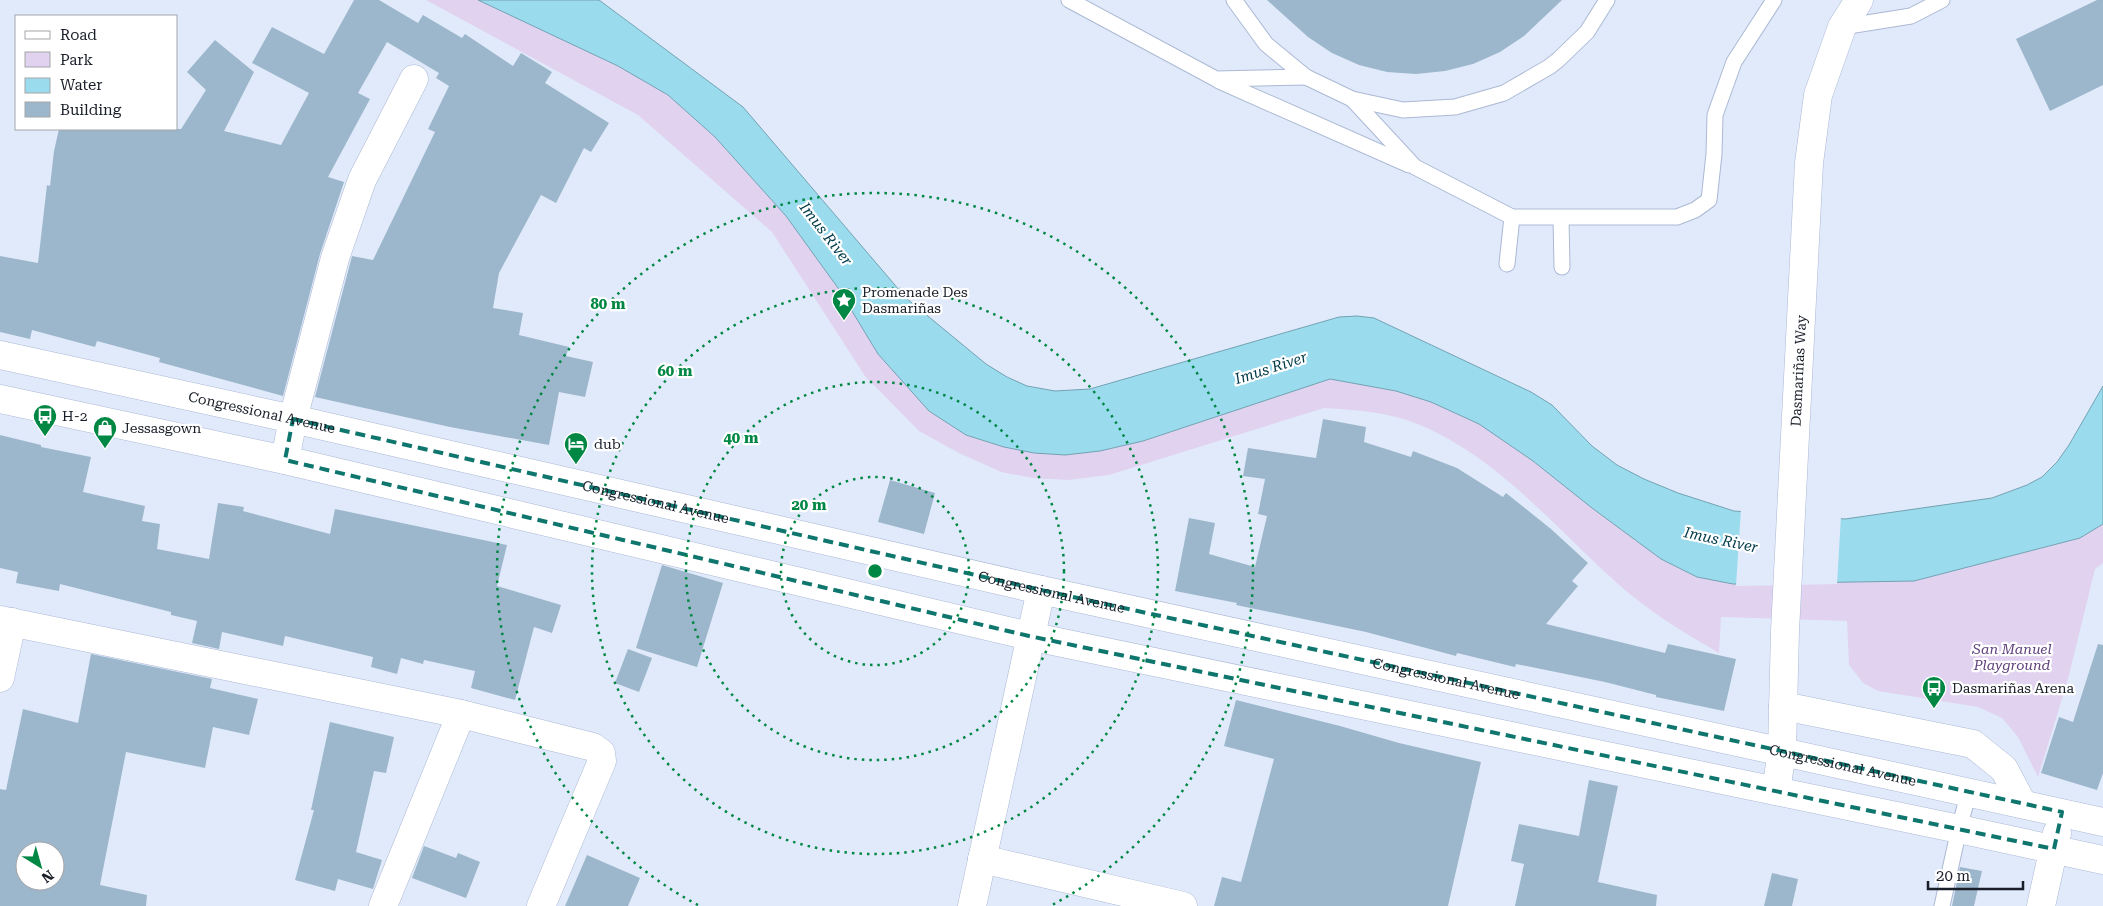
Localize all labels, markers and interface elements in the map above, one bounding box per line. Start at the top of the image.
legend [15,15,178,130]
text: Road [60,26,97,44]
text: Park [60,51,94,69]
text: Water [60,76,102,94]
text: Building [60,101,122,119]
water label: Imus River [795,198,857,270]
place label: Promenade Des Dasmariñas [862,284,968,316]
place icon: Promenade Des Dasmariñas [831,287,857,321]
text: 80 m [590,295,626,313]
street label: Dasmariñas Way [1787,314,1809,427]
water label: Imus River [1232,348,1310,388]
text: 60 m [657,362,693,380]
street label: Congressional Avenue [187,388,337,436]
bus stop icon: H-2 [32,403,58,437]
place label: H-2 [62,408,88,424]
shop icon: Jessasgown [92,415,118,449]
place label: Jessasgown [122,420,201,436]
text: 40 m [723,429,759,447]
hotel icon: dub [563,431,589,465]
place label: dub [594,436,621,452]
street label: Congressional Avenue [581,477,731,527]
text: 20 m [791,496,827,514]
water label: Imus River [1681,523,1760,557]
centre of rings [866,562,884,580]
street label: Congressional Avenue [977,568,1127,616]
park label: San Manuel Playground [1971,641,2052,673]
street label: Congressional Avenue [1371,655,1522,702]
bus stop icon: Dasmariñas Arena [1921,675,1947,709]
place label: Dasmariñas Arena [1952,680,2075,696]
street label: Congressional Avenue [1768,741,1918,789]
north arrow [15,841,65,891]
scale bar [1928,858,2023,890]
text: N [39,867,57,886]
text: 20 m [1936,867,1971,885]

